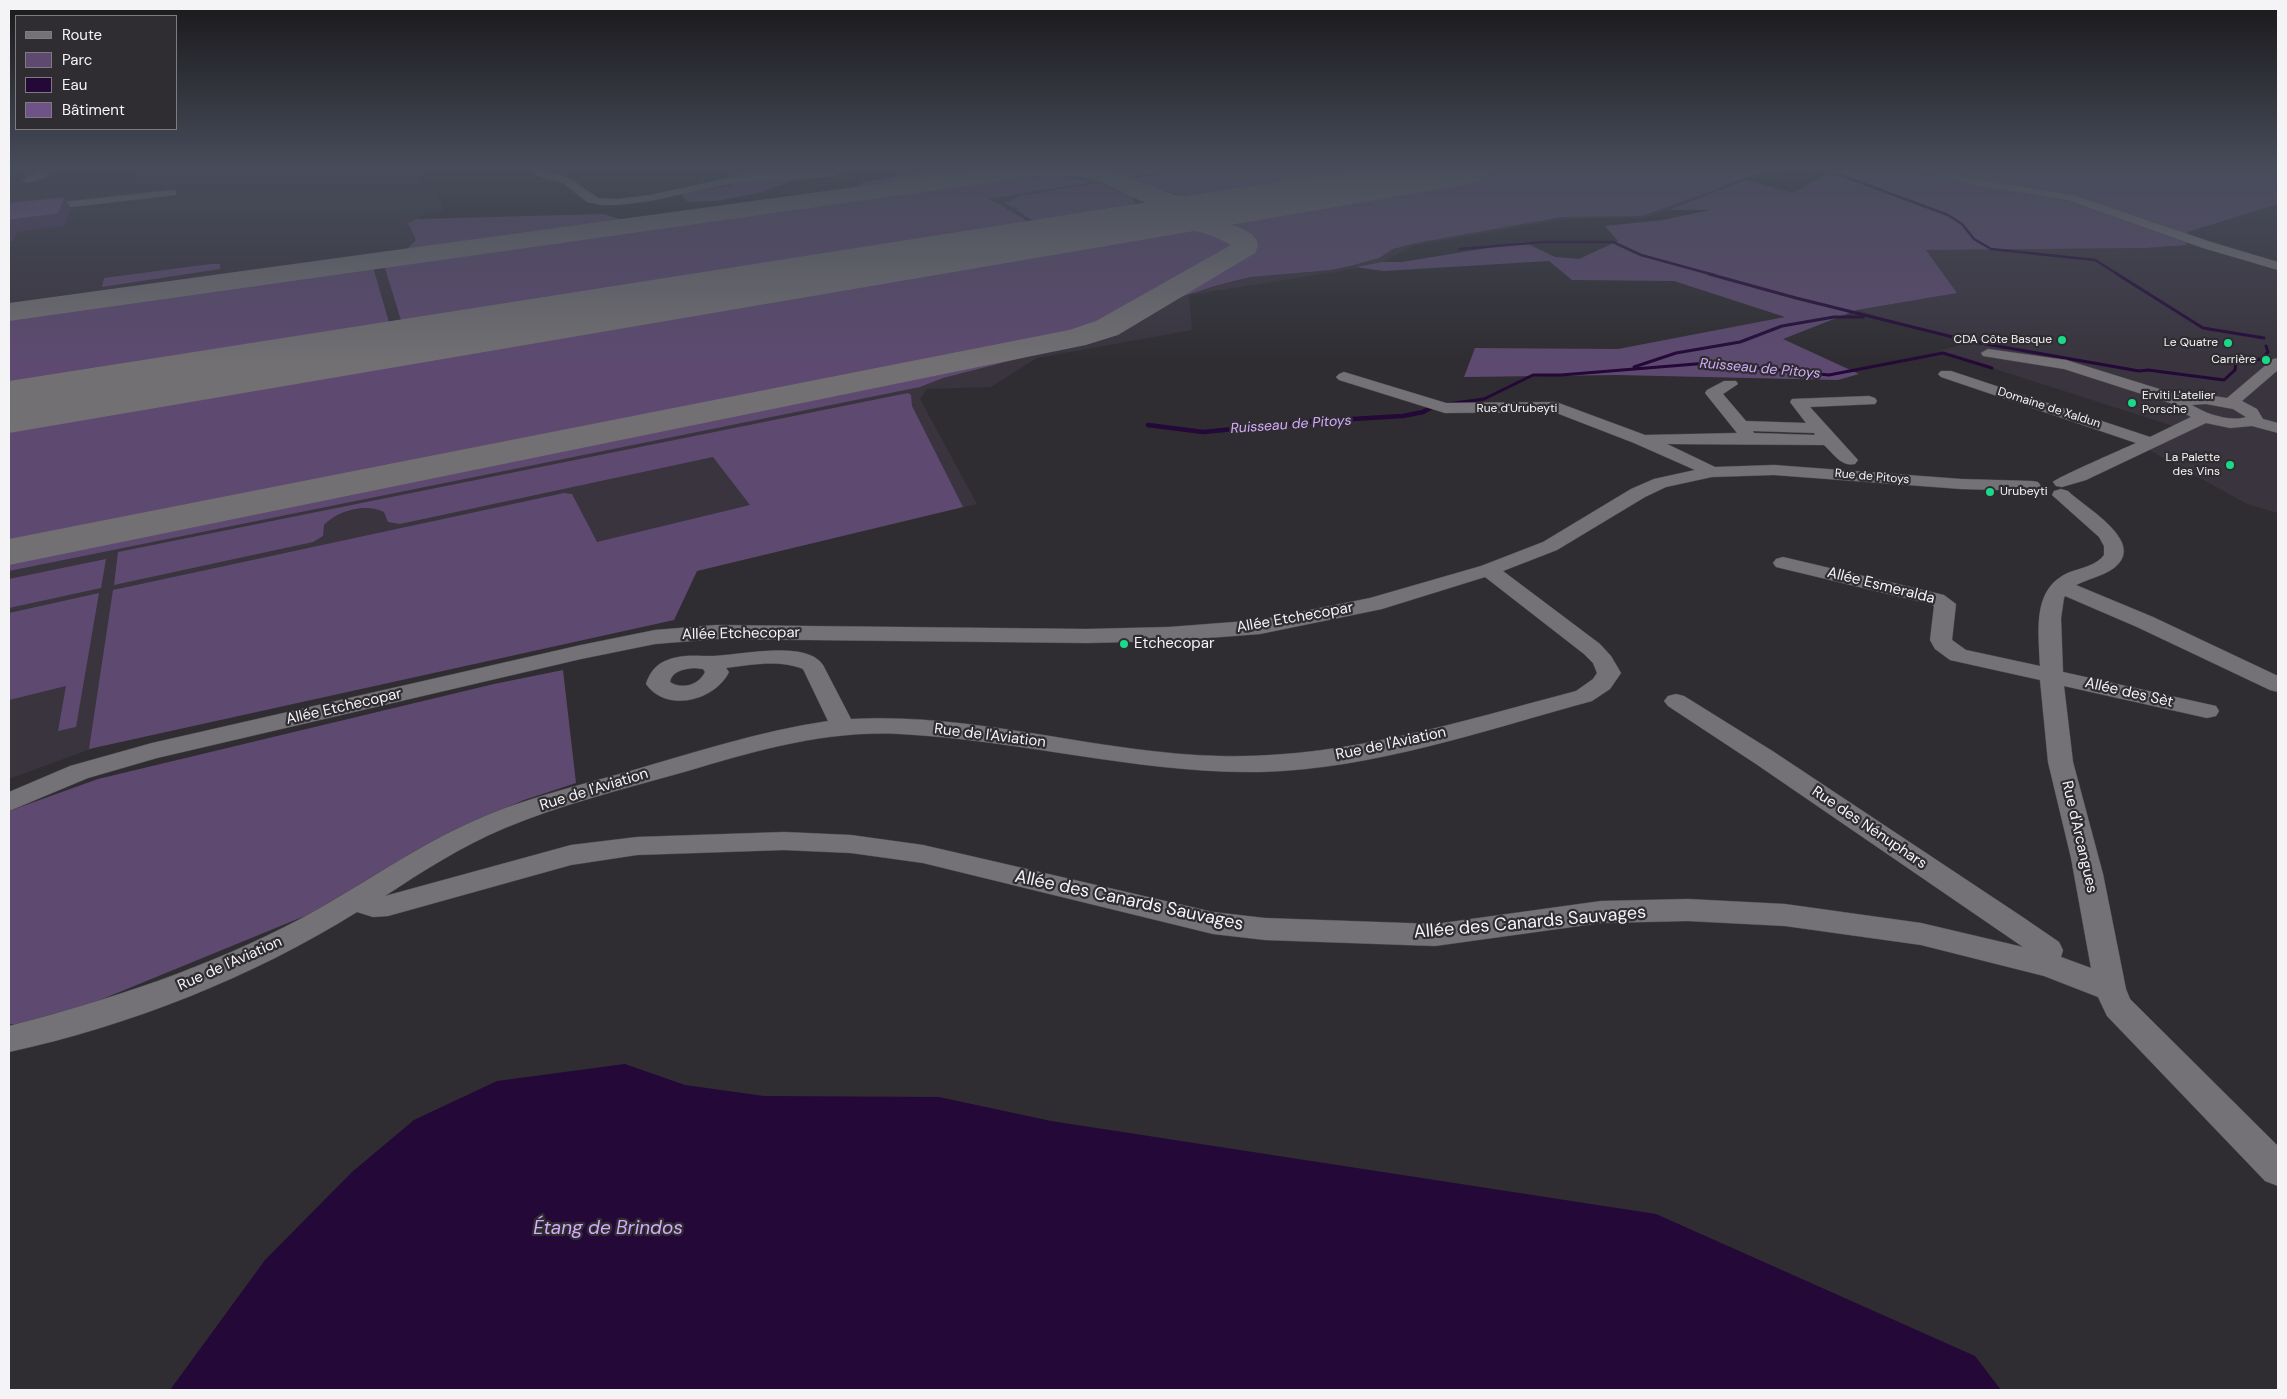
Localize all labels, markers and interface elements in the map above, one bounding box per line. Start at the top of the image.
legend [15,15,178,130]
text: Route [62,25,102,45]
text: Parc [62,50,92,70]
text: Eau [62,75,87,95]
text: Bâtiment [62,100,125,120]
place label: CDA Côte Basque [1954,333,2052,347]
marker: CDA Côte Basque [2056,334,2068,346]
place label: Le Quatre [2164,336,2218,350]
marker: Le Quatre [2222,337,2234,349]
place label: Carrière [2211,353,2256,367]
marker: Carrière [2260,354,2272,366]
water label: Ruisseau de Pitoys [1699,355,1821,383]
street label: Domaine de Xaldun [1996,385,2102,431]
place label: Erviti L'atelier Porsche [2142,389,2215,417]
marker: Erviti L'atelier Porsche [2126,397,2138,409]
street label: Rue d'Urubeyti [1477,402,1557,416]
water label: Ruisseau de Pitoys [1230,412,1352,438]
place label: La Palette des Vins [2165,451,2220,479]
marker: La Palette des Vins [2224,459,2236,471]
street label: Rue de Pitoys [1834,467,1910,487]
place label: Urubeyti [2000,485,2048,499]
marker: Urubeyti [1984,486,1996,498]
street label: Allée Esmeralda [1825,564,1937,608]
street label: Allée Etchecopar [1235,599,1355,637]
street label: Allée Etchecopar [682,624,800,644]
place label: Etchecopar [1134,635,1214,653]
marker: Etchecopar [1118,638,1130,650]
street label: Allée des Sèt [2083,674,2175,712]
street label: Allée Etchecopar [284,685,404,729]
street label: Rue de l'Aviation [933,720,1047,752]
street label: Rue de l'Aviation [1334,724,1448,764]
street label: Rue de l'Aviation [538,765,650,815]
street label: Rue d'Arcangues [2057,779,2101,895]
street label: Rue des Nénuphars [1808,783,1930,873]
street label: Allée des Canards Sauvages [1013,866,1245,936]
street label: Allée des Canards Sauvages [1413,902,1647,944]
street label: Rue de l'Aviation [175,933,285,995]
water label: Étang de Brindos [533,1218,683,1240]

